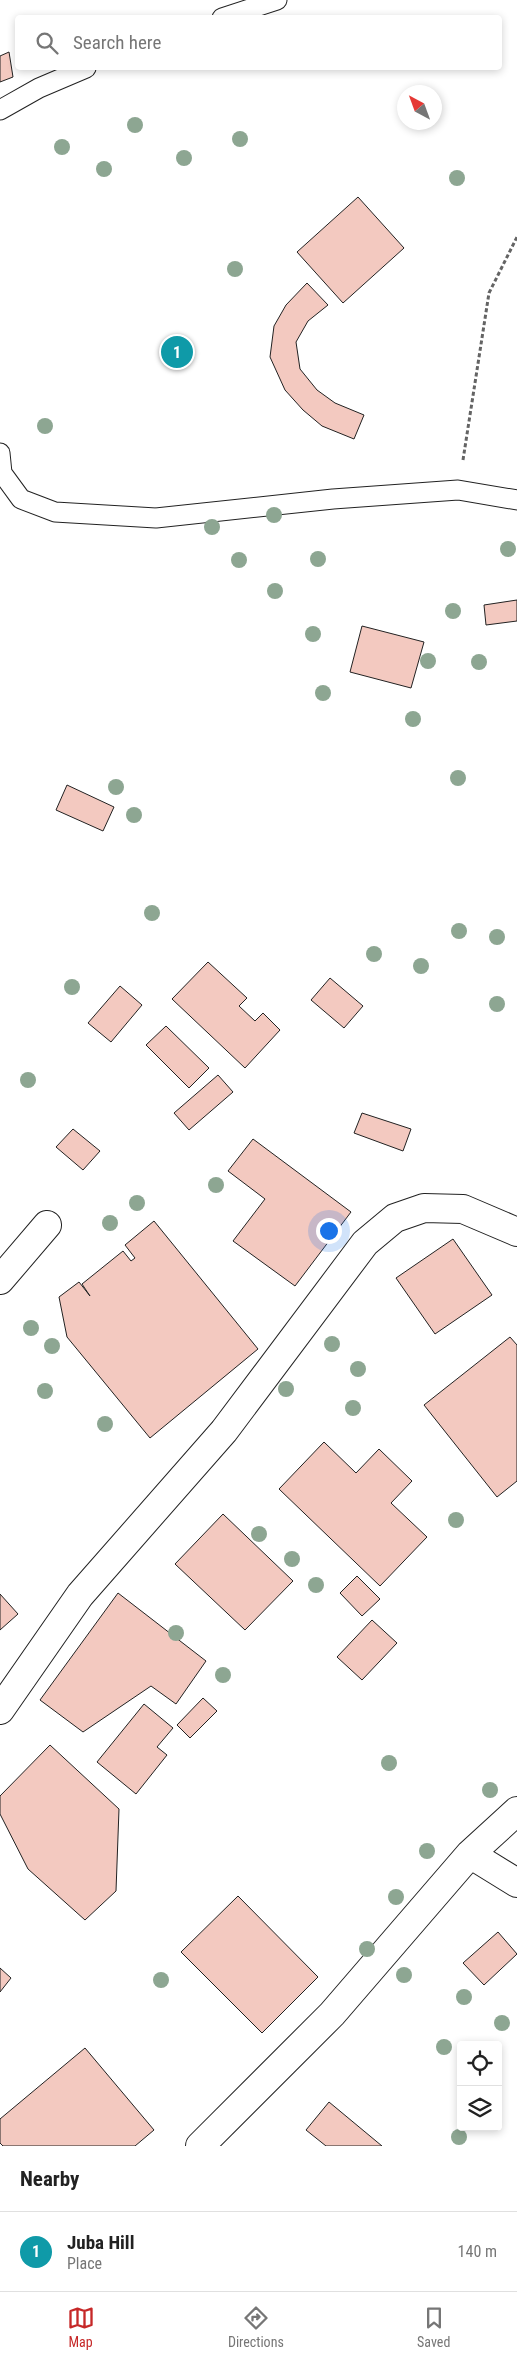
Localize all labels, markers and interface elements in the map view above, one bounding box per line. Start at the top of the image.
search box [15,15,502,70]
icon: search [33,29,61,57]
text: Search here [73,31,161,54]
north arrow [397,85,442,130]
pin: 1 [161,333,193,371]
your location [316,1218,342,1244]
map controls [457,2041,502,2131]
button: locate [457,2041,502,2086]
button: layers [457,2086,502,2131]
text: Nearby [20,2167,79,2191]
text: Juba Hill [67,2231,134,2254]
text: 1 [32,2242,40,2261]
text: 140 m [458,2242,497,2261]
text: Place [67,2254,102,2273]
tab: Map [67,2304,95,2350]
tab: Directions [228,2304,284,2350]
tab: Saved [417,2304,450,2350]

